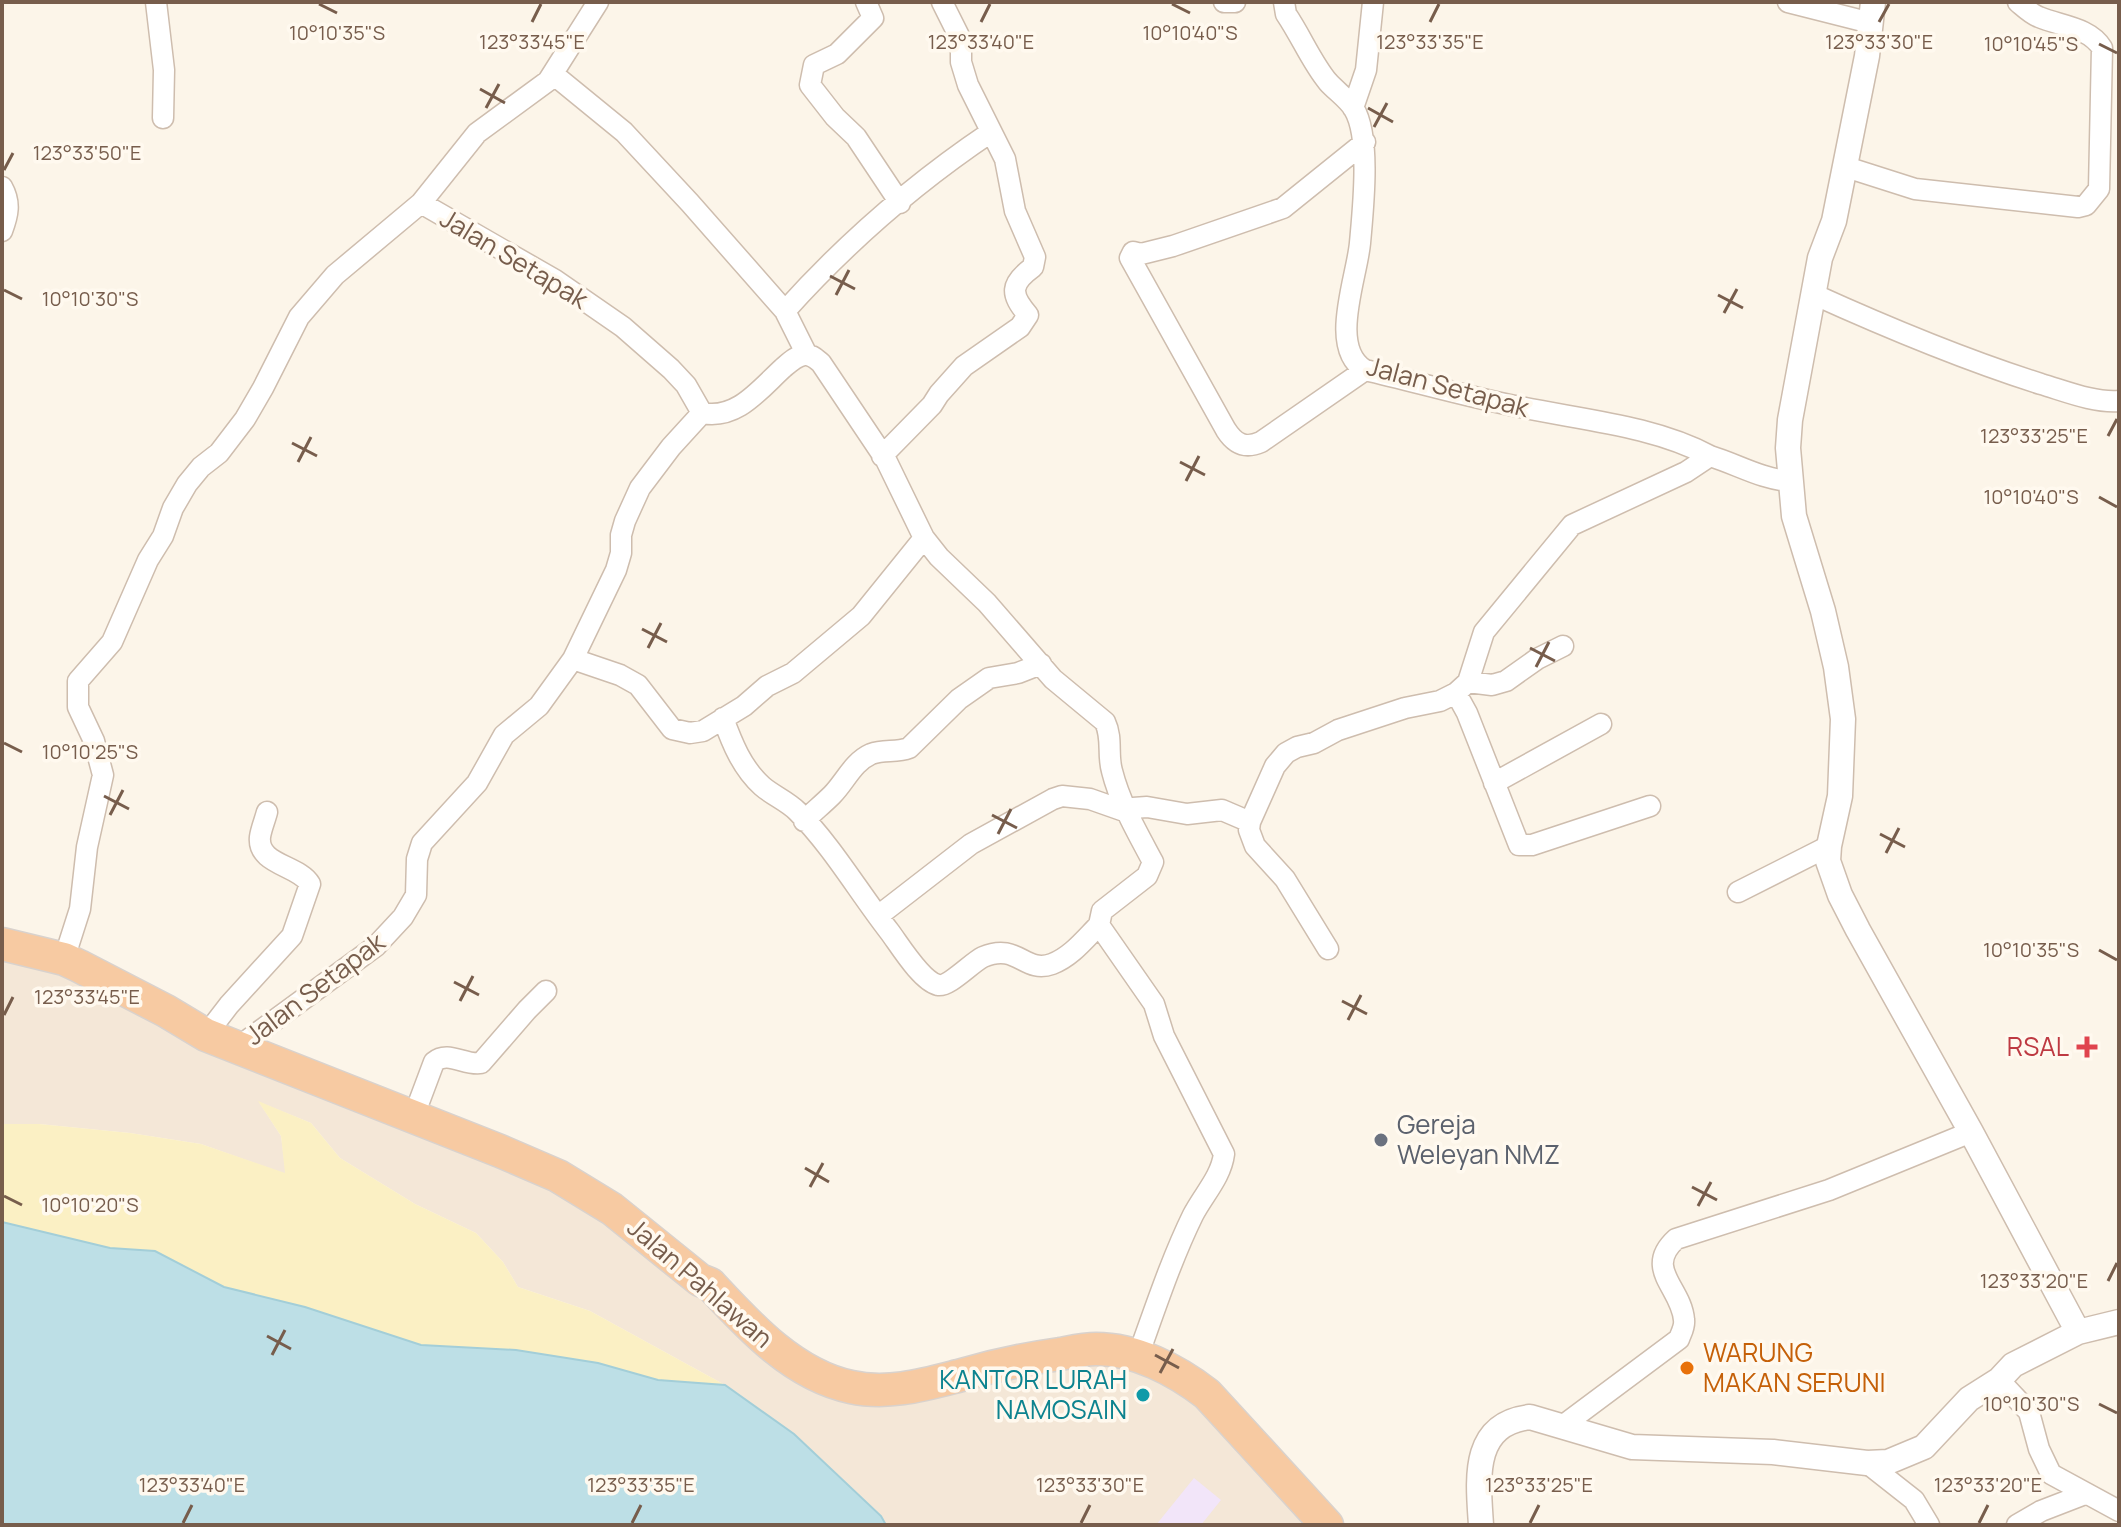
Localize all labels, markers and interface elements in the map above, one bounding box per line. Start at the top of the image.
text: 10°10'35"S [289,19,385,46]
text: 10°10'40"S [1142,19,1238,46]
text: 123°33'45"E [479,28,585,55]
text: 123°33'40"E [928,28,1034,55]
text: 123°33'35"E [1376,28,1484,55]
text: 123°33'30"E [1825,28,1933,55]
text: 10°10'45"S [1984,30,2078,57]
text: 123°33'50"E [33,139,141,166]
street label: Jalan Setapak [434,200,596,317]
text: 10°10'30"S [42,285,138,312]
street label: Jalan Setapak [1363,347,1534,425]
text: 123°33'25"E [1980,422,2088,449]
text: 10°10'40"S [1983,483,2079,510]
text: 10°10'25"S [42,738,138,765]
street label: Jalan Setapak [237,923,393,1053]
text: 10°10'35"S [1983,936,2079,963]
text: 123°33'45"E [34,983,140,1010]
place label: RSAL [2007,1028,2069,1064]
marker: RSAL [2076,1036,2098,1058]
place label: Gereja Weleyan NMZ [1397,1106,1560,1172]
marker: Gereja Weleyan NMZ [1372,1131,1390,1149]
text: 10°10'20"S [41,1191,139,1218]
street label: Jalan Pahlawan [620,1209,781,1355]
text: 123°33'20"E [1980,1267,2088,1294]
place label: WARUNG MAKAN SERUNI [1703,1334,1886,1400]
marker: WARUNG MAKAN SERUNI [1678,1359,1696,1377]
place label: KANTOR LURAH NAMOSAIN [939,1361,1127,1427]
marker: KANTOR LURAH NAMOSAIN [1134,1386,1152,1404]
text: 10°10'30"S [1983,1390,2079,1417]
text: 123°33'40"E [139,1471,245,1498]
text: 123°33'35"E [587,1471,695,1498]
text: 123°33'30"E [1036,1471,1144,1498]
text: 123°33'25"E [1485,1471,1593,1498]
text: 123°33'20"E [1934,1471,2042,1498]

